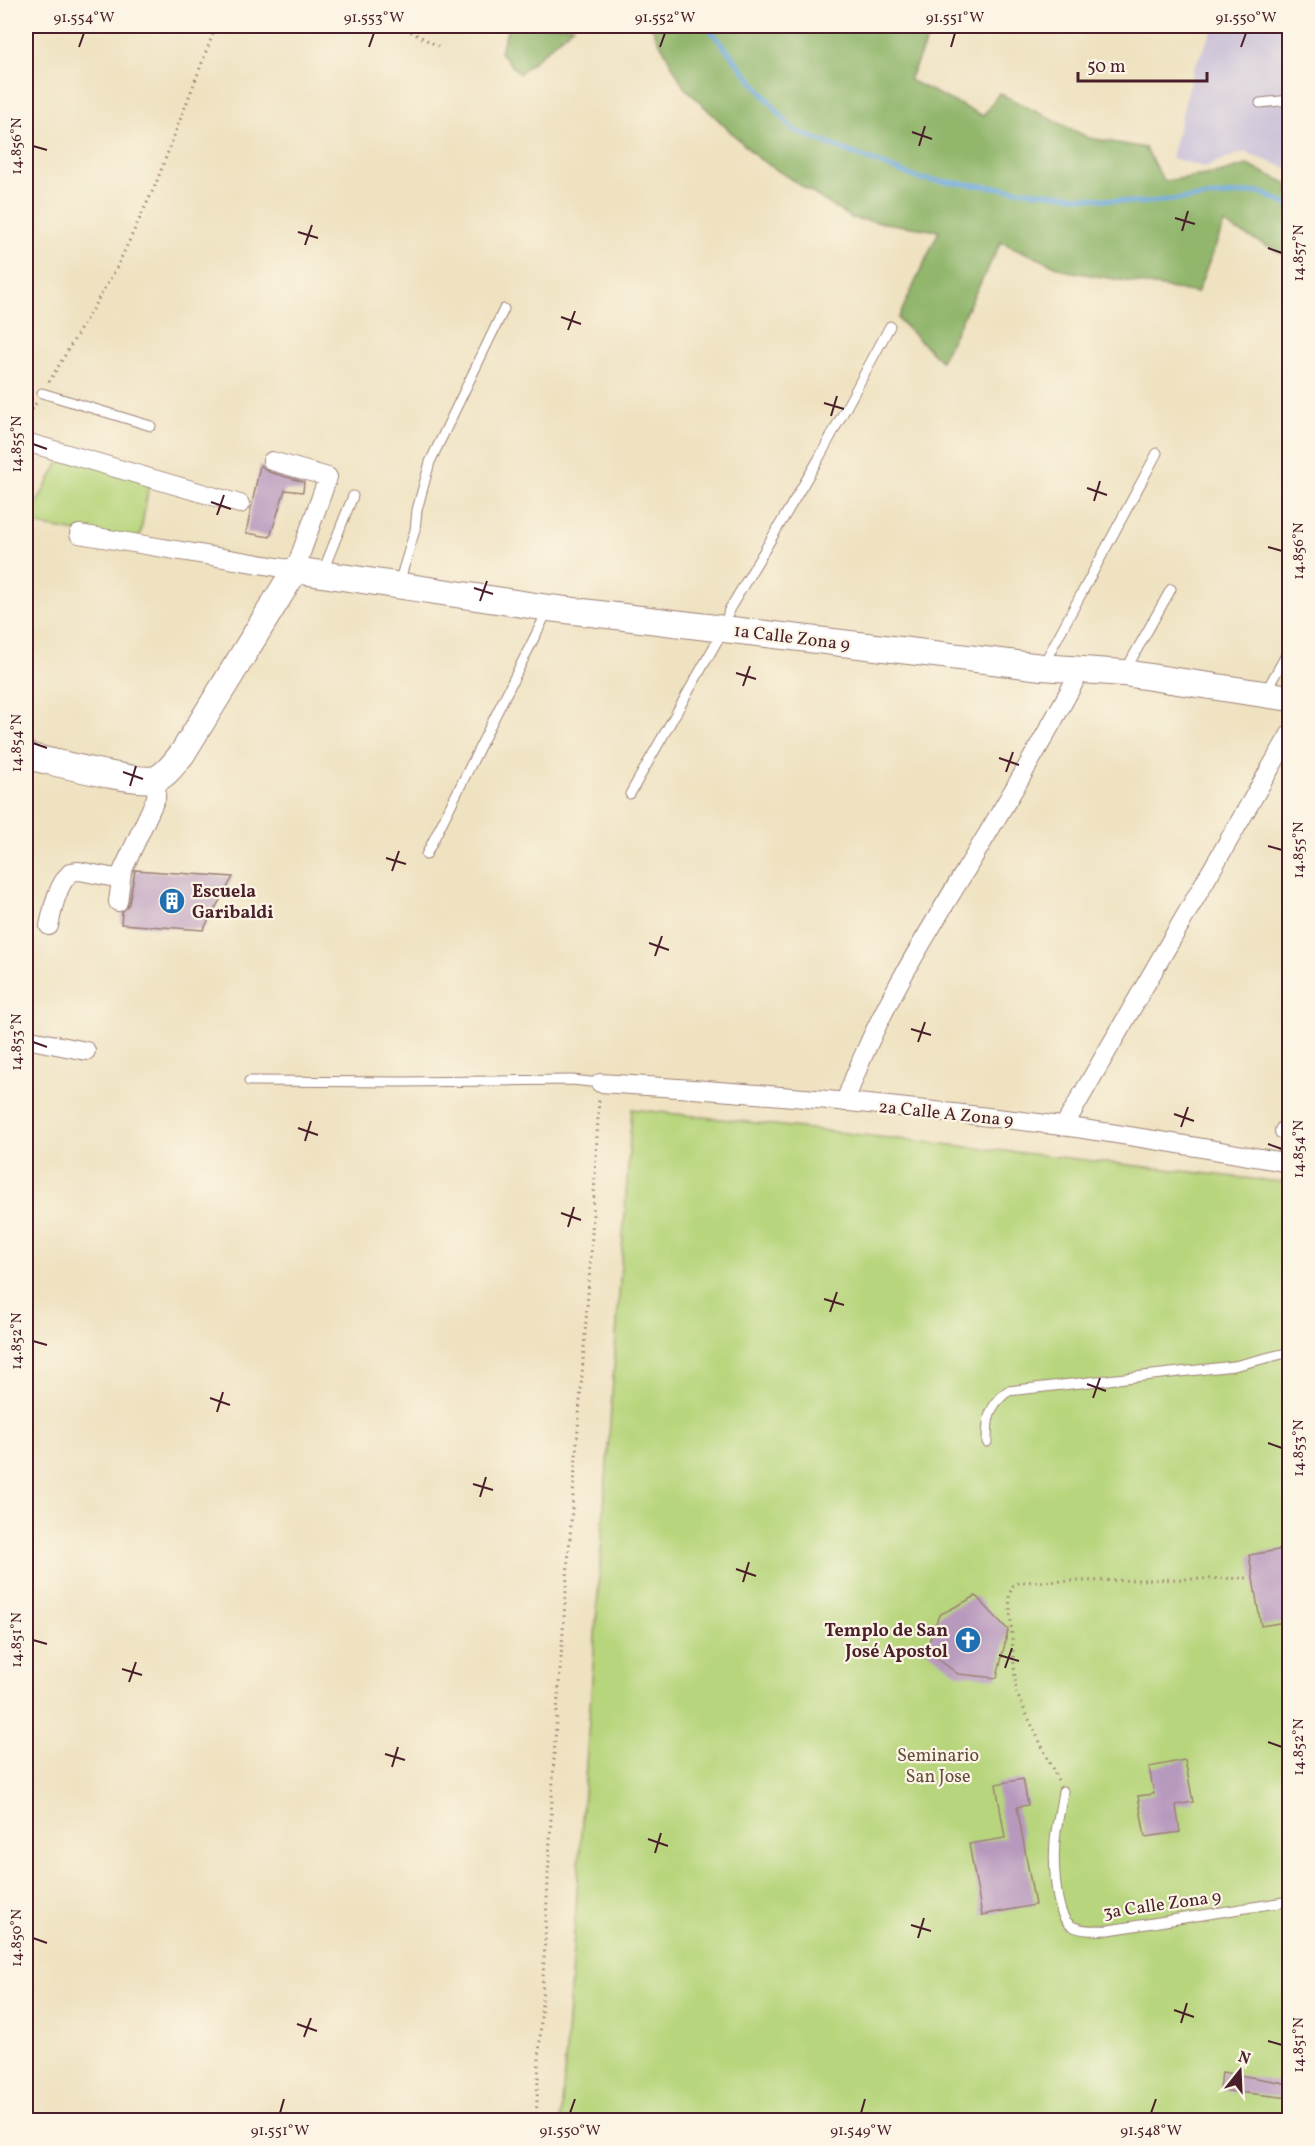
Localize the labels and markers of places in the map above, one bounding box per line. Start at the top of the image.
place label: Escuela Garibaldi [192,880,274,926]
building icon: Escuela Garibaldi [157,886,187,916]
place label: Templo de San José Apostol [824,1619,948,1665]
church icon: Templo de San José Apostol [953,1625,983,1655]

